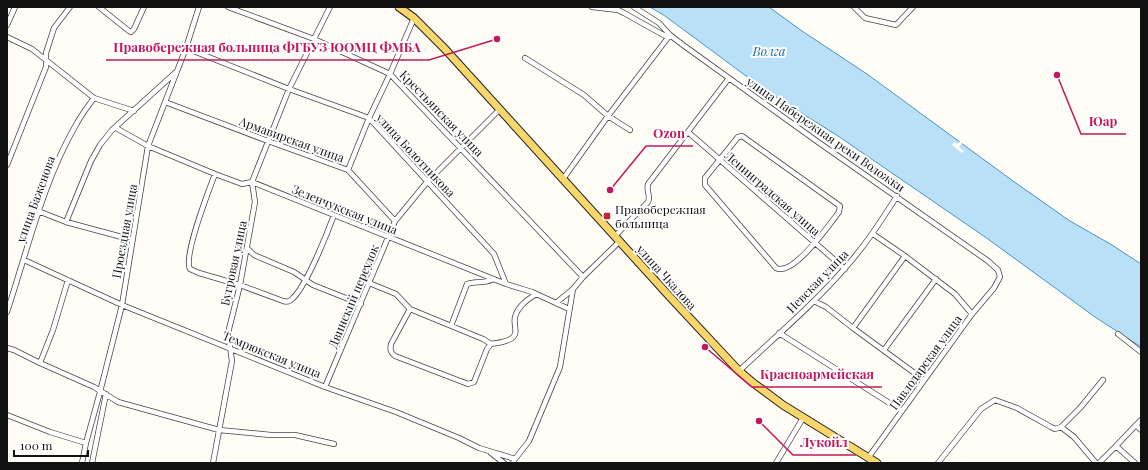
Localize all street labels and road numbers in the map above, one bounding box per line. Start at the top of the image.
street label: Крестьянская улица [397,66,487,160]
street label: улица Набережная реки Воложки [743,72,909,195]
street label: улица Болотникова [372,109,459,200]
street label: Армавирская улица [236,112,347,165]
street label: Ленинградская улица [721,146,824,239]
street label: улица Баженова [12,154,58,245]
street label: Зеленчукская улица [290,181,400,238]
street label: Проездная улица [108,183,140,279]
street label: Бугровая улица [216,219,250,307]
street label: улица Чкалова [633,240,700,313]
street label: Двинский переулок [324,242,382,350]
street label: Невская улица [783,246,851,316]
street label: Павлодарская улица [885,311,965,413]
street label: Темрюкская улица [220,327,324,381]

